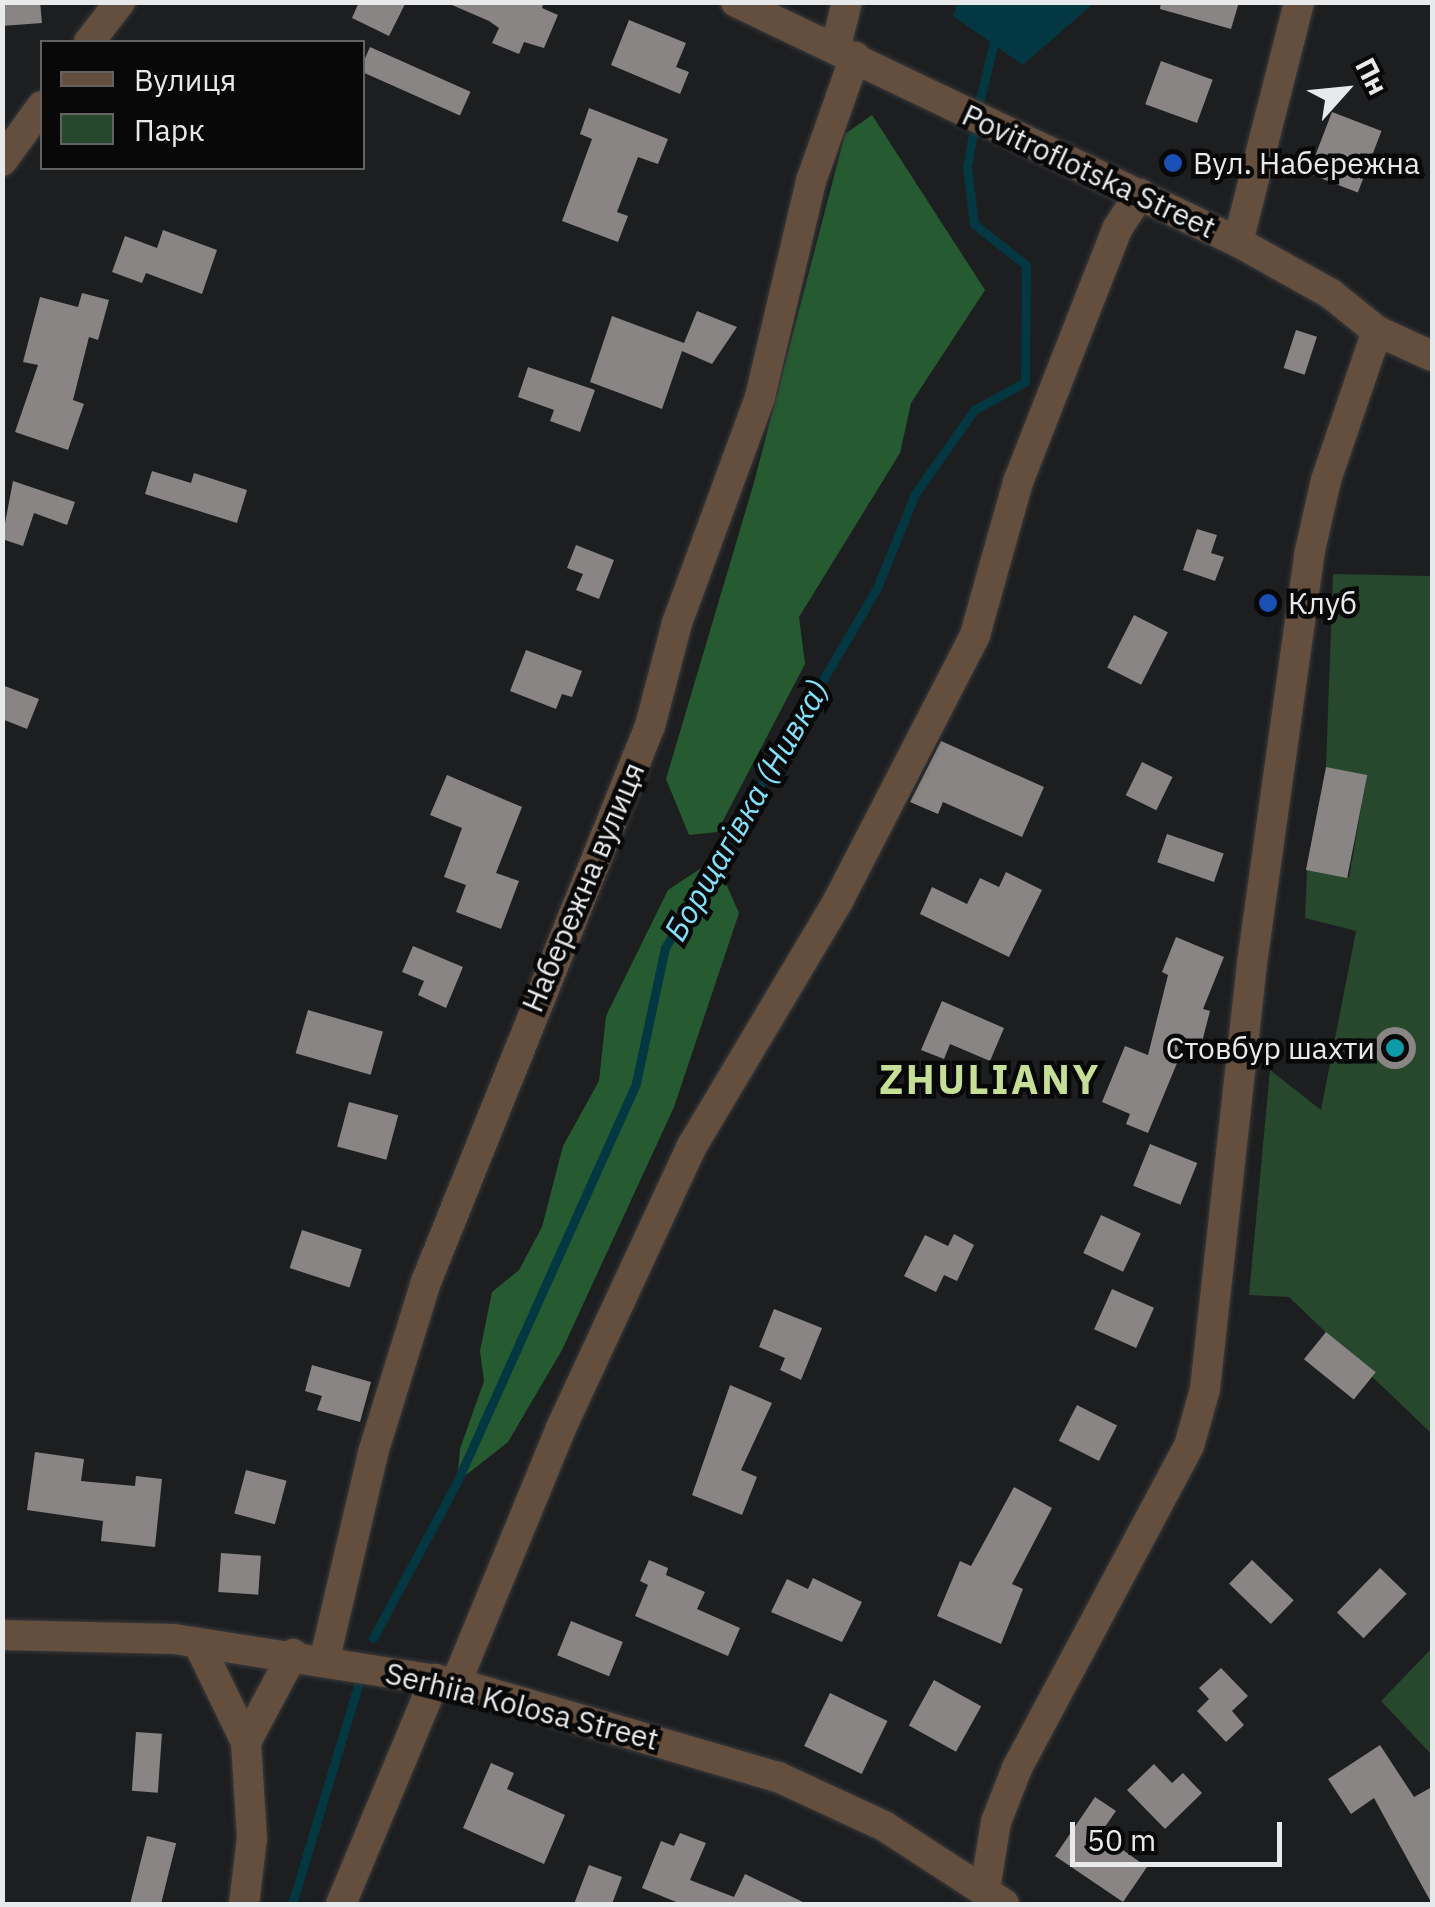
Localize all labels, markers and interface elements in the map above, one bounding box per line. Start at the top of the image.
legend [40,40,365,170]
north arrow [1295,40,1395,140]
text: Пн [1347,51,1397,101]
text: Вулиця [134,60,236,99]
street label: Povitroflotska Street [957,97,1221,245]
text: Парк [134,110,205,149]
place label: Вул. Набережна [1193,145,1420,181]
marker: Вул. Набережна [1162,152,1184,174]
place label: Клуб [1288,585,1357,621]
marker: Клуб [1257,592,1279,614]
water label: Борщагівка (Нивка) [656,673,836,947]
street label: Набережна вулиця [514,757,652,1017]
place label: Cтовбур шахти [1166,1030,1375,1066]
marker: Cтовбур шахти [1384,1037,1406,1059]
district label: ZHULIANY [879,1055,1101,1103]
street label: Serhiia Kolosa Street [382,1655,662,1757]
scale bar [1075,1802,1288,1864]
text: 50 m [1087,1820,1156,1859]

